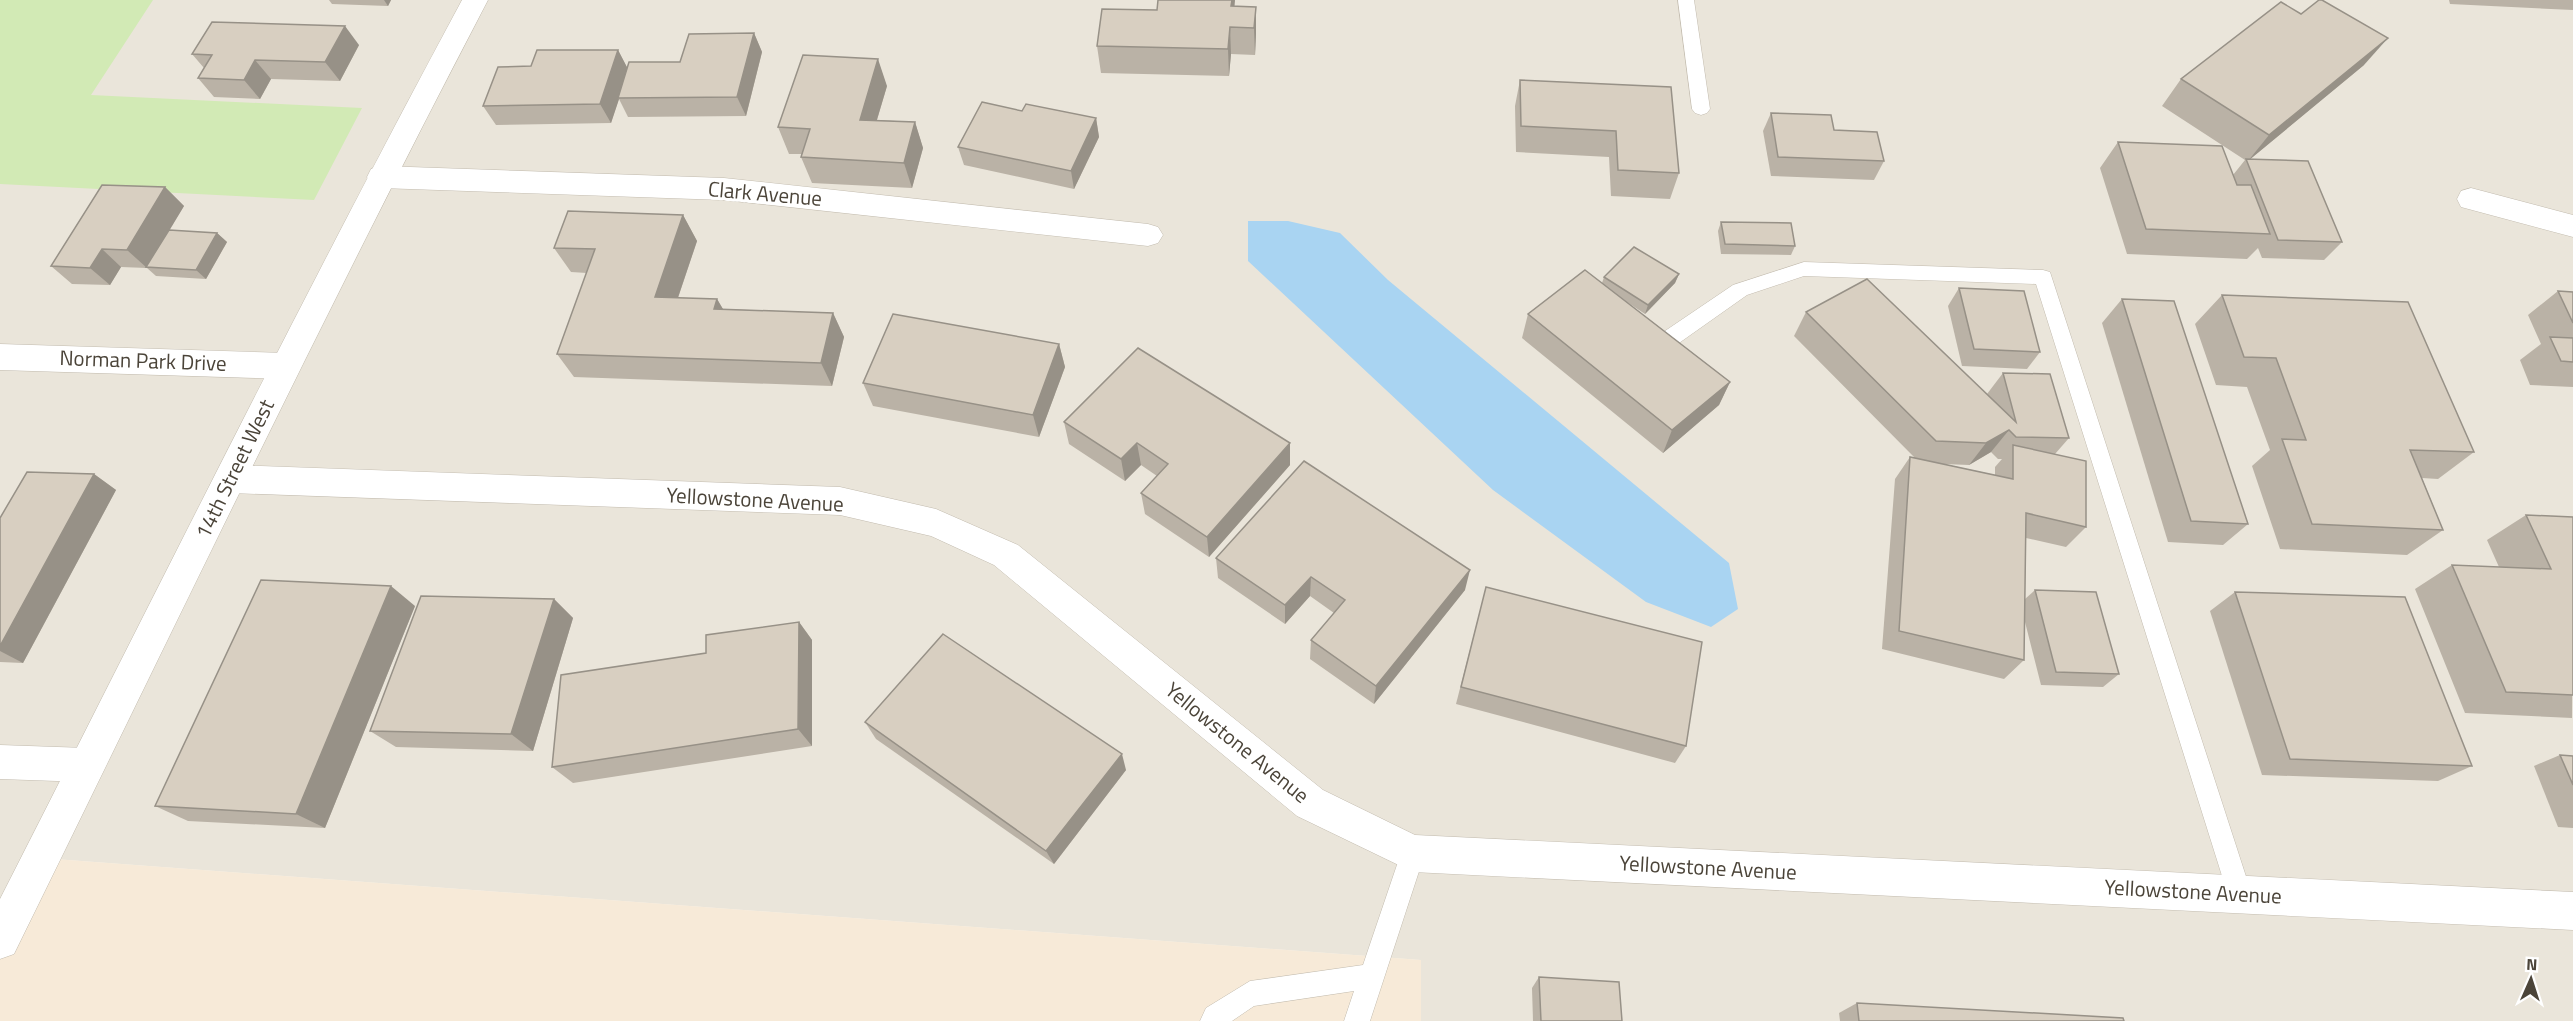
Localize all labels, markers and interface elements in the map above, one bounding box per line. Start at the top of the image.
street label: Clark Avenue [707,172,823,214]
street label: Norman Park Drive [59,341,227,379]
street label: 14th Street West [187,393,282,544]
street label: Yellowstone Avenue [666,478,844,520]
street label: Yellowstone Avenue [1159,674,1317,810]
street label: Yellowstone Avenue [1619,846,1797,888]
street label: Yellowstone Avenue [2104,870,2282,912]
north arrow [2501,949,2561,1009]
text: N [2526,952,2538,976]

